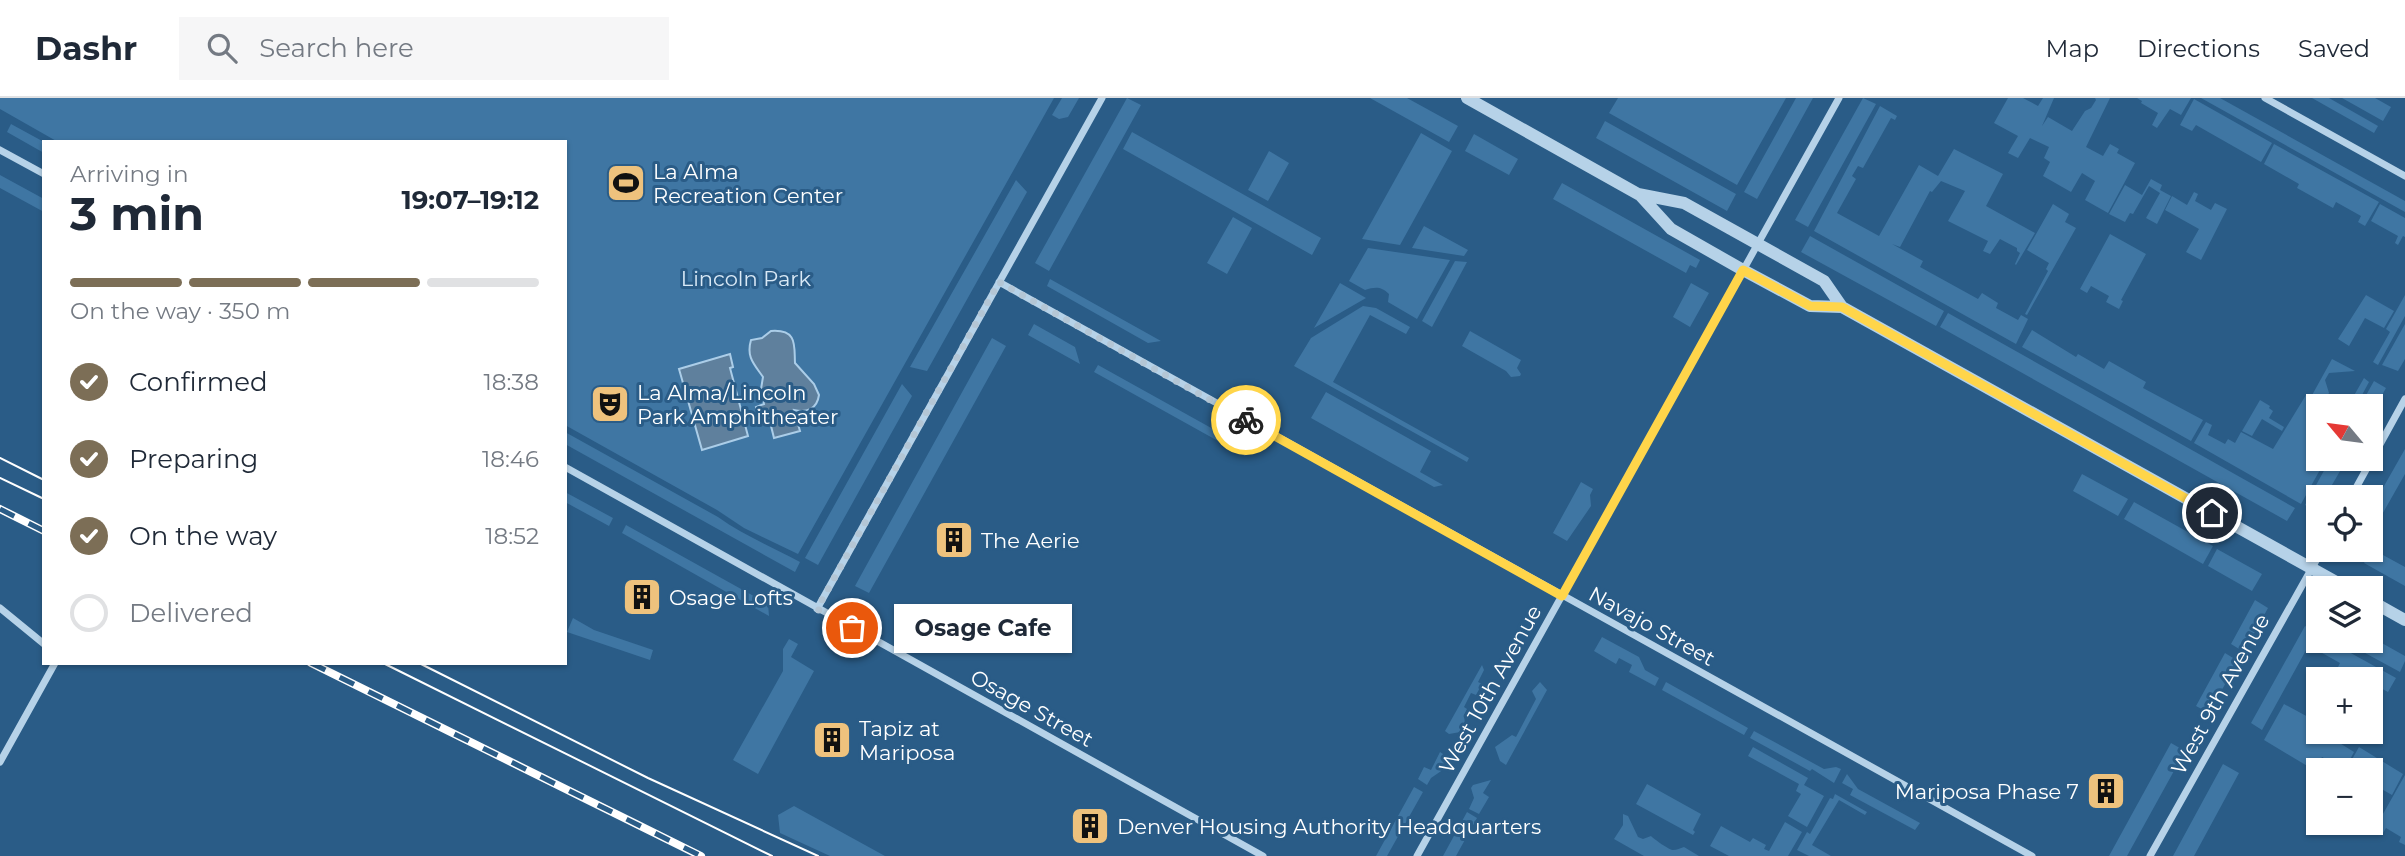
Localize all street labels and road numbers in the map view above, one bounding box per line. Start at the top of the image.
street label: Navajo Street [1584,581,1720,671]
street label: West 10th Avenue [1433,601,1547,777]
street label: West 9th Avenue [2166,609,2274,779]
street label: Osage Street [966,664,1098,752]

